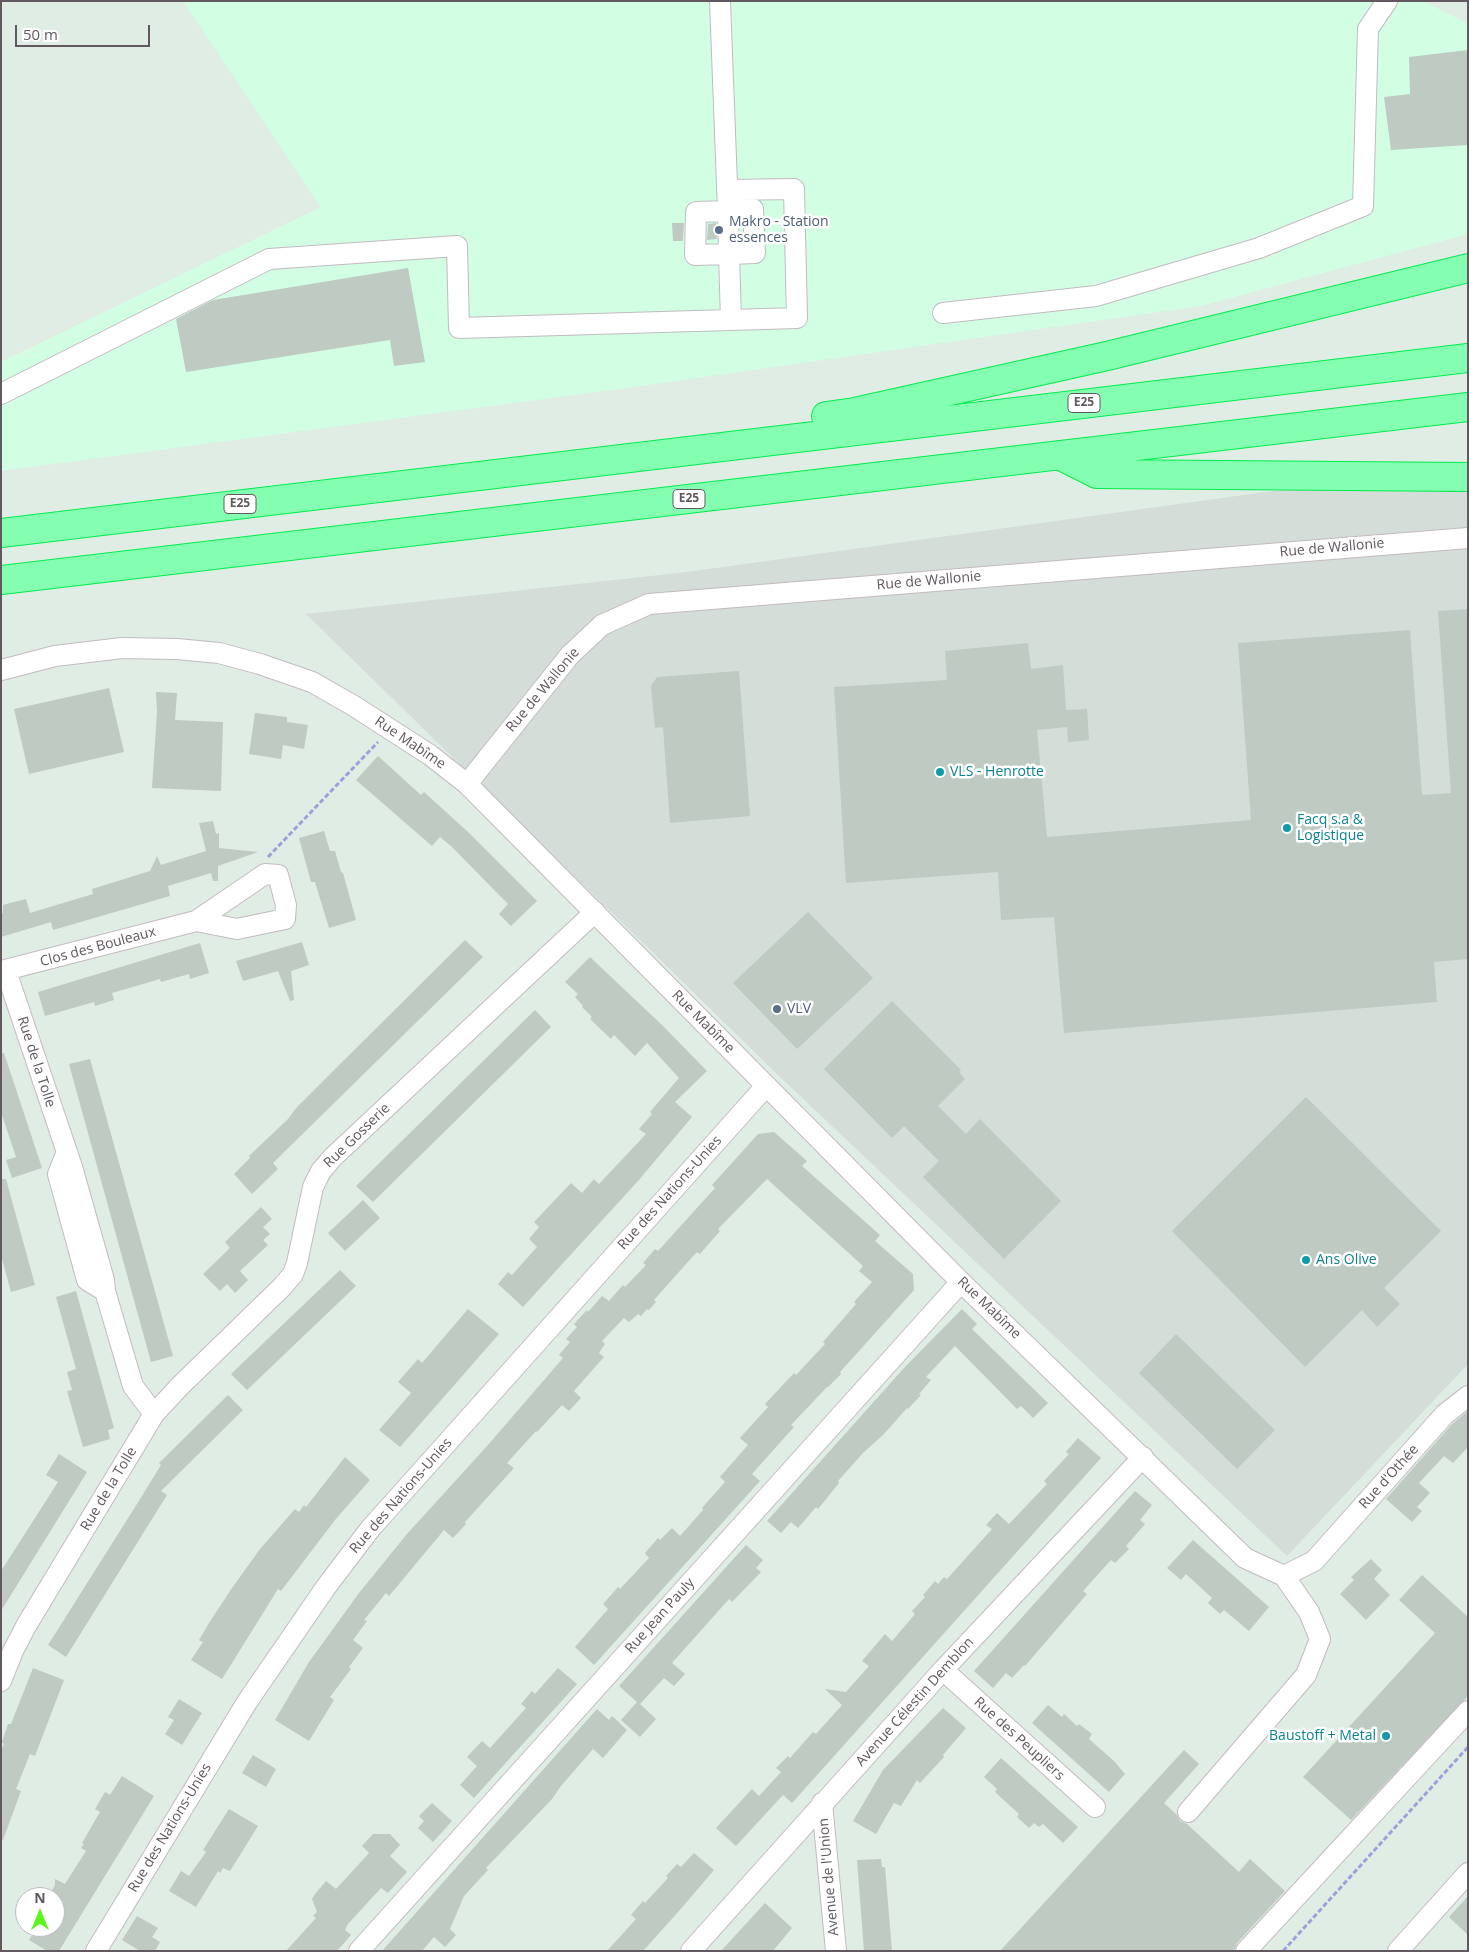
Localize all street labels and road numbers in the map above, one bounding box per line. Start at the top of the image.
road number: E25 [1068,393,1100,412]
road number: E25 [673,489,705,508]
road number: E25 [224,494,256,514]
street label: Rue de Wallonie [1279,535,1385,561]
street label: Rue de Wallonie [876,568,982,594]
street label: Rue de Wallonie [503,644,583,736]
street label: Rue Mabîme [371,713,449,773]
street label: Clos des Bouleaux [38,923,158,971]
street label: Rue Mabîme [668,987,738,1057]
street label: Rue de la Tolle [13,1014,59,1110]
street label: Rue Gosserie [320,1100,394,1172]
street label: Rue des Nations-Unies [614,1133,726,1253]
street label: Rue Mabîme [954,1273,1024,1343]
street label: Rue des Nations-Unies [346,1435,456,1557]
street label: Rue d'Othée [1356,1441,1422,1513]
street label: Rue de la Tolle [77,1444,141,1534]
street label: Rue Jean Pauly [622,1575,698,1657]
street label: Avenue Célestin Demblon [853,1634,977,1770]
street label: Rue des Peupliers [970,1694,1068,1784]
street label: Rue des Nations-Unies [125,1761,215,1895]
street label: Avenue de l'Union [815,1817,843,1937]

